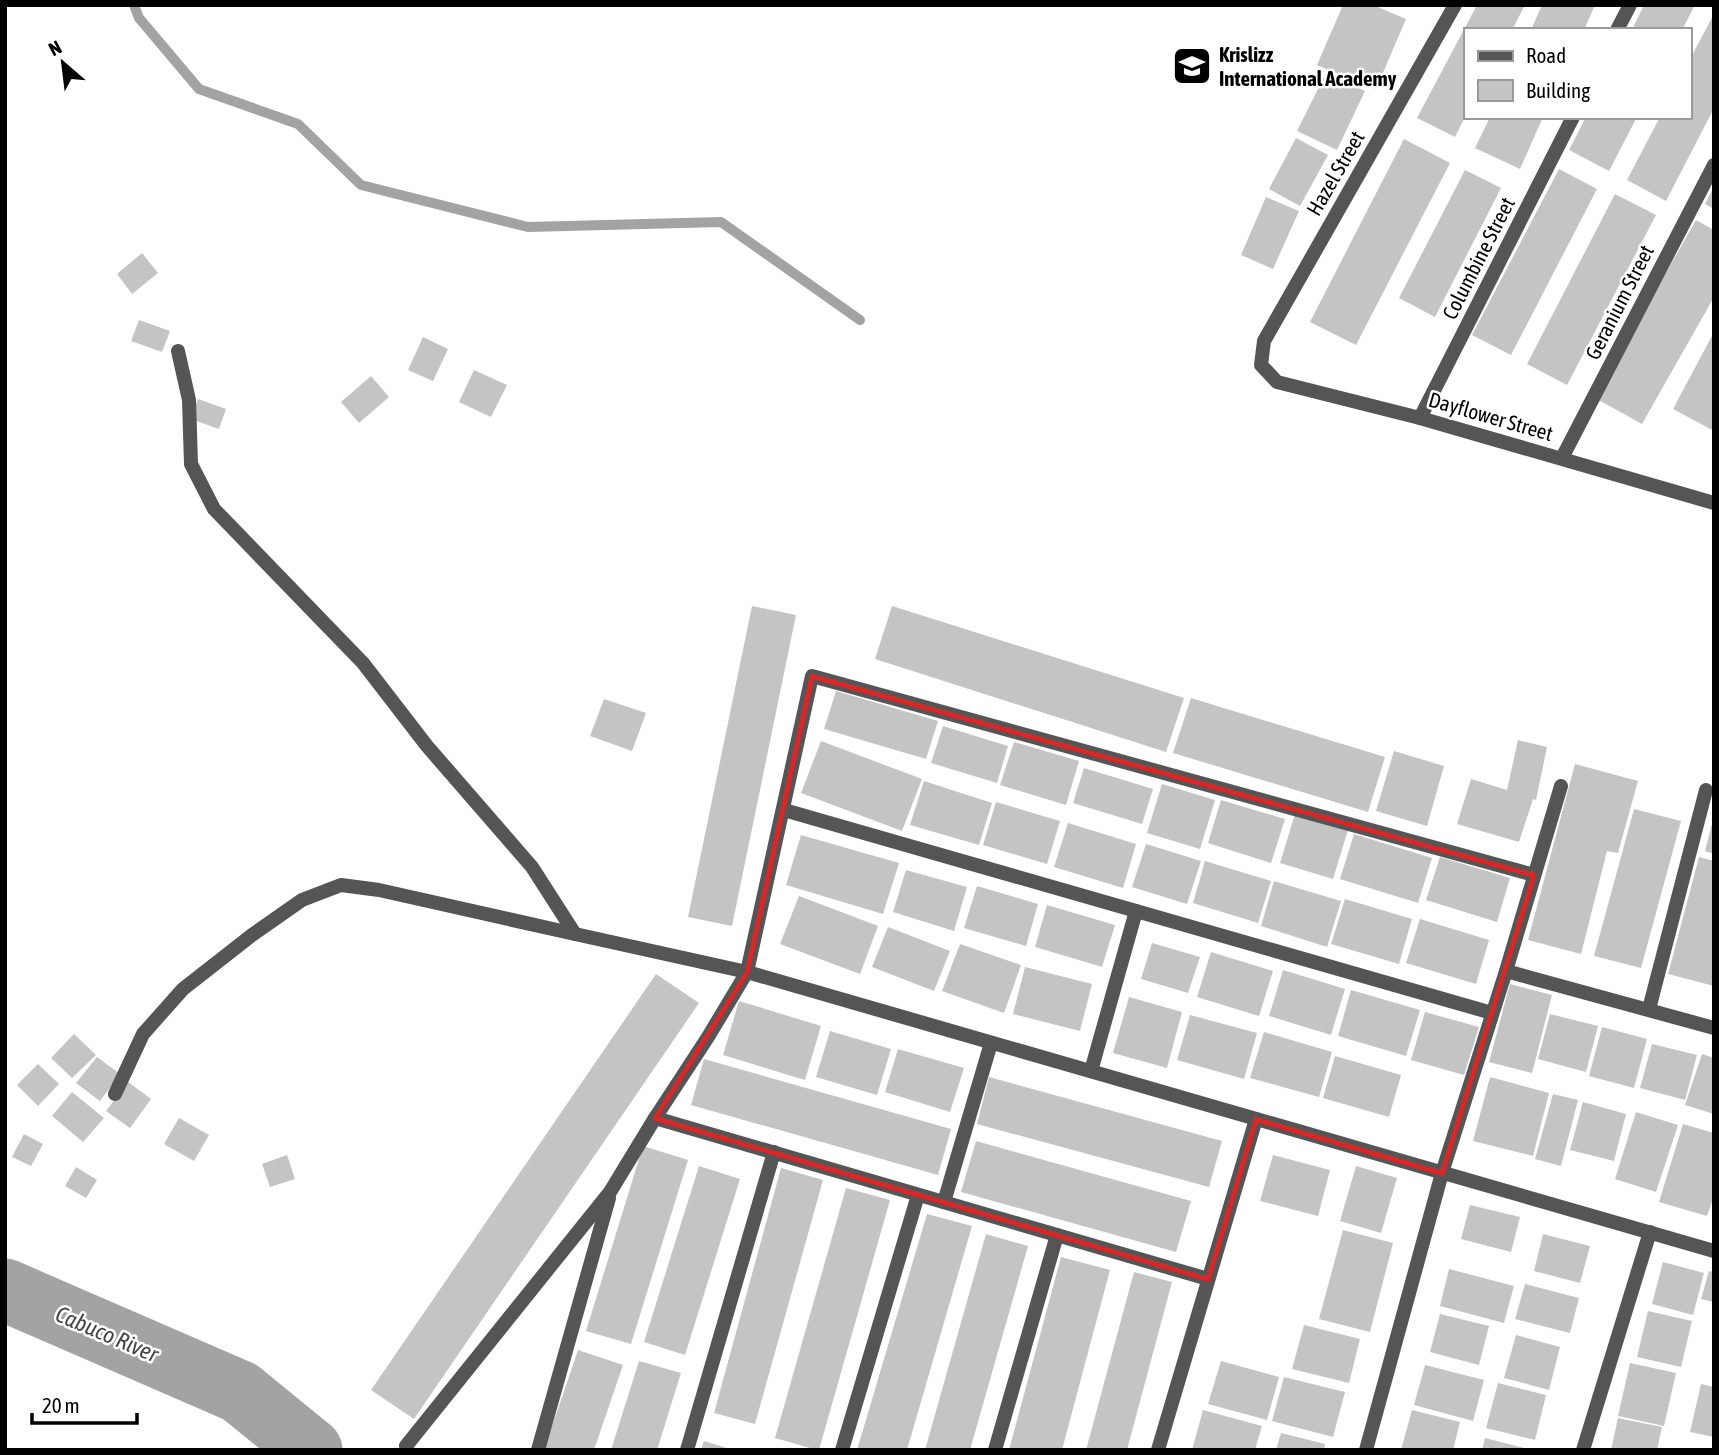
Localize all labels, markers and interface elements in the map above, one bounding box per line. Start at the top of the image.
north arrow [28,28,98,98]
legend [1464,28,1691,119]
text: N [45,36,65,60]
place label: Krislizz International Academy [1219,42,1397,90]
text: Road [1526,43,1566,67]
school or university icon: Krislizz International Academy [1171,45,1213,87]
text: Building [1526,78,1590,102]
street label: Hazel Street [1301,127,1369,219]
street label: Columbine Street [1437,193,1519,323]
street label: Geranium Street [1580,241,1658,363]
street label: Dayflower Street [1426,387,1556,445]
water label: Cabuco River [52,1301,163,1368]
scale bar [32,1382,136,1426]
text: 20 m [42,1393,80,1417]

